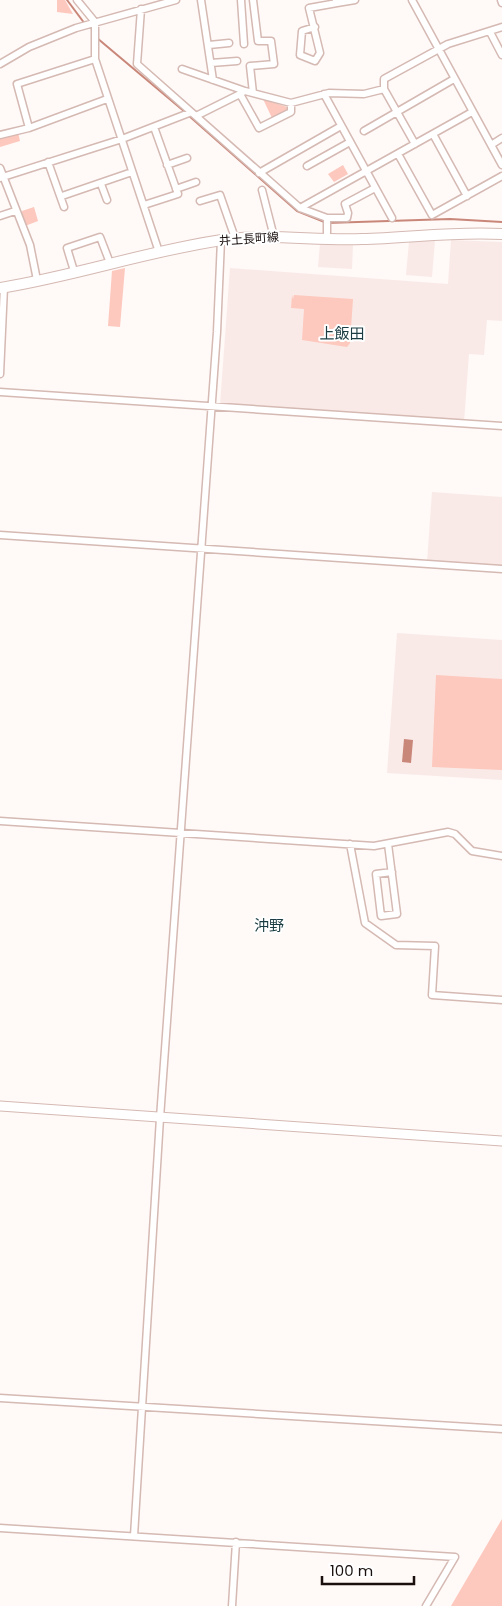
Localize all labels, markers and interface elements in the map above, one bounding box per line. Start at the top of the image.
street label: 井土長町線 [218,228,279,249]
district label: 上飯田 [319,323,365,344]
district label: 沖野 [254,915,284,936]
scale bar [322,1554,414,1586]
text: 100 m [330,1560,373,1581]

